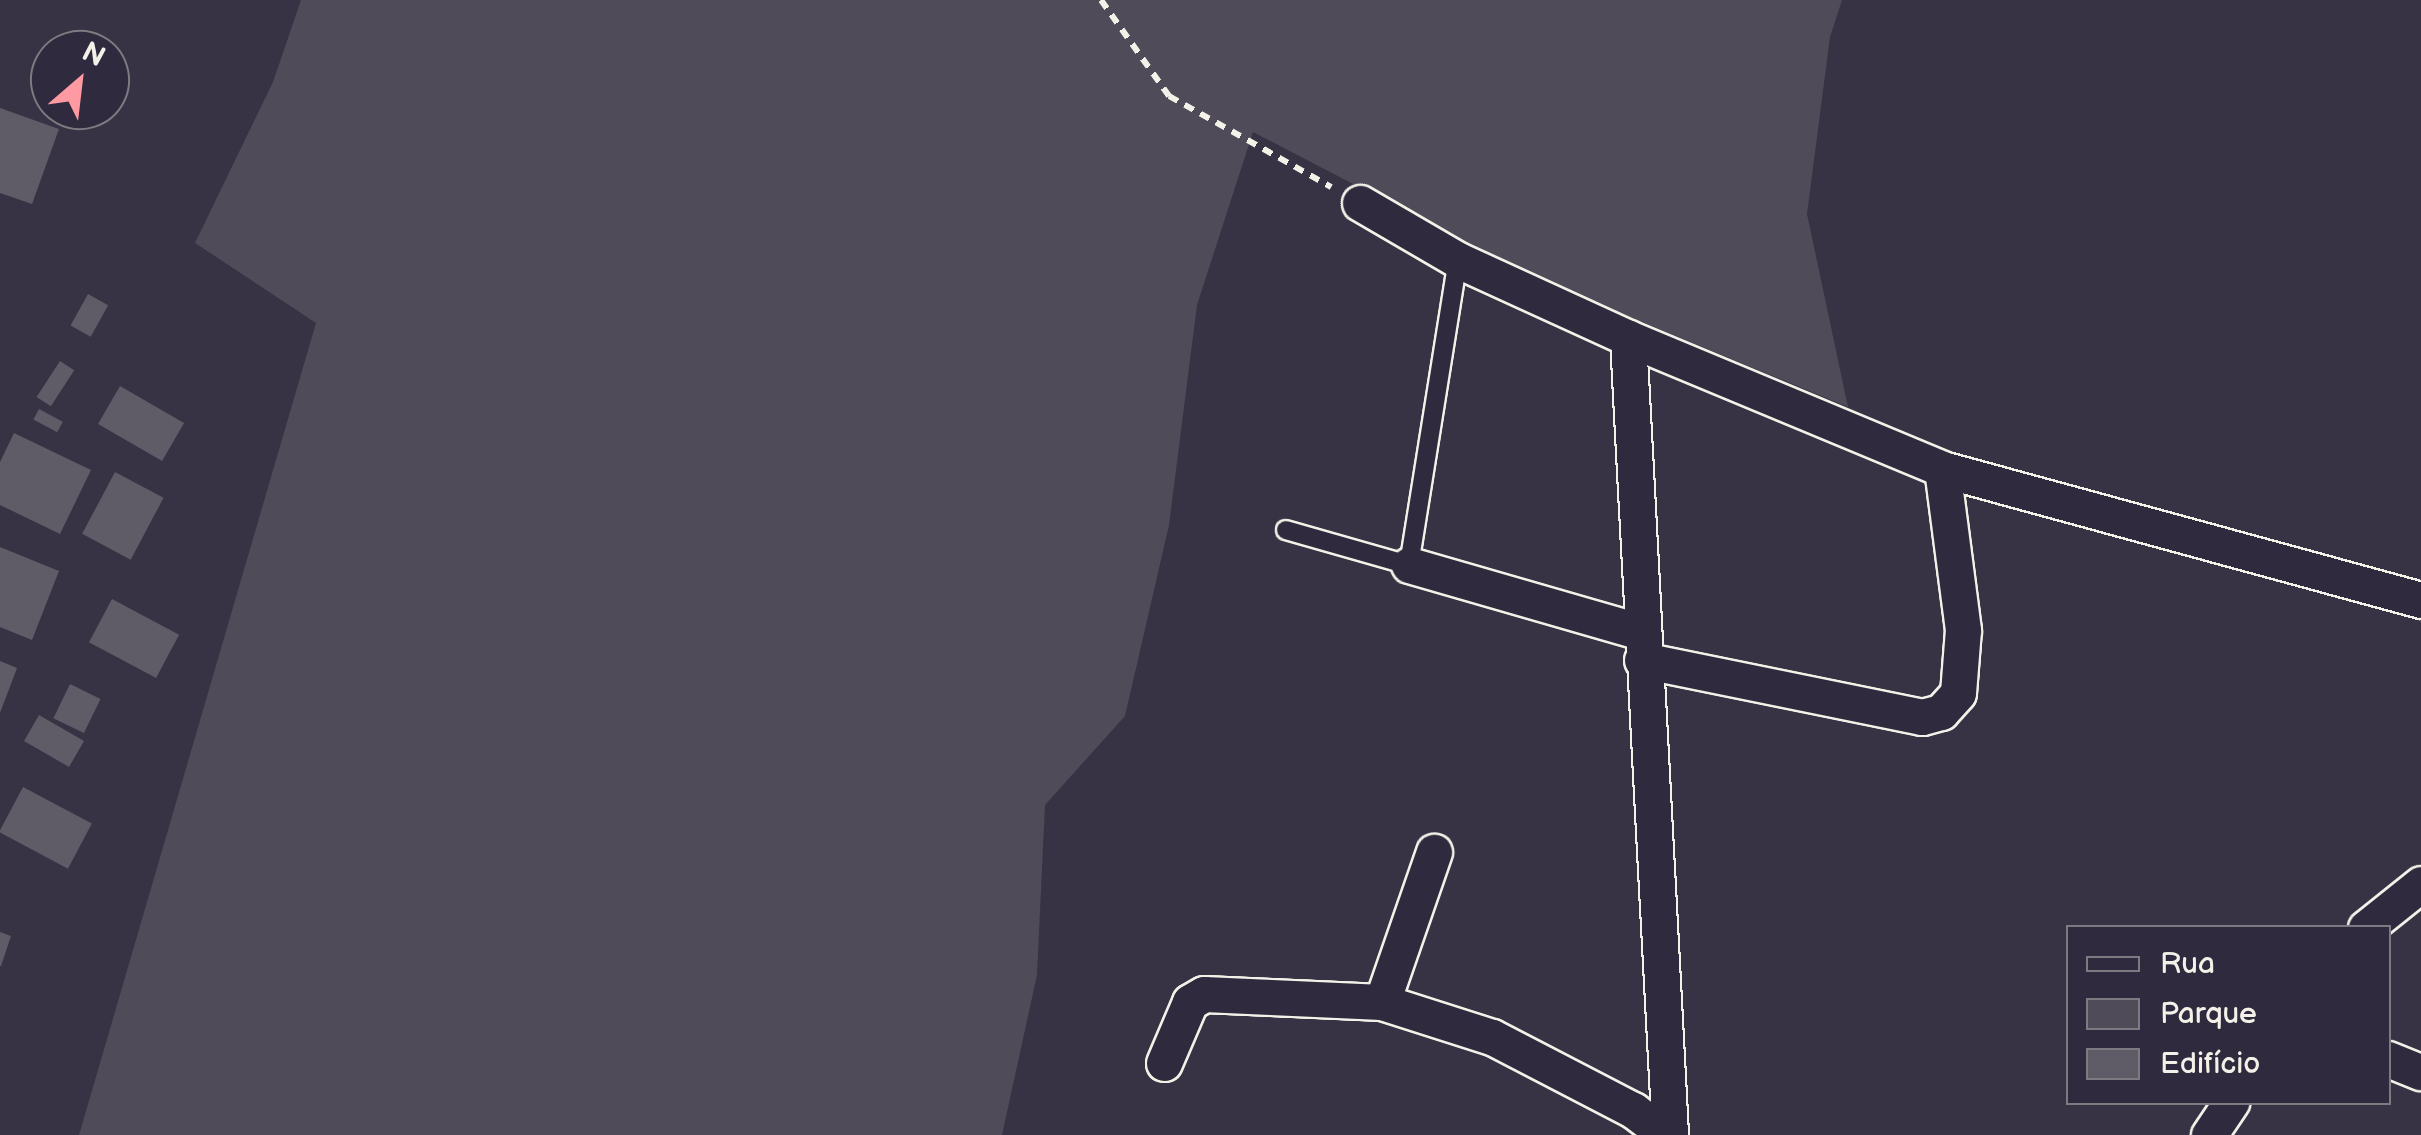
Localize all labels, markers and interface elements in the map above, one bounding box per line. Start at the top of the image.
north arrow [30,30,130,130]
text: N [76,35,110,74]
legend [2066,925,2391,1105]
text: Rua [2160,946,2215,982]
text: Parque [2160,996,2257,1032]
text: Edifício [2160,1046,2260,1082]

